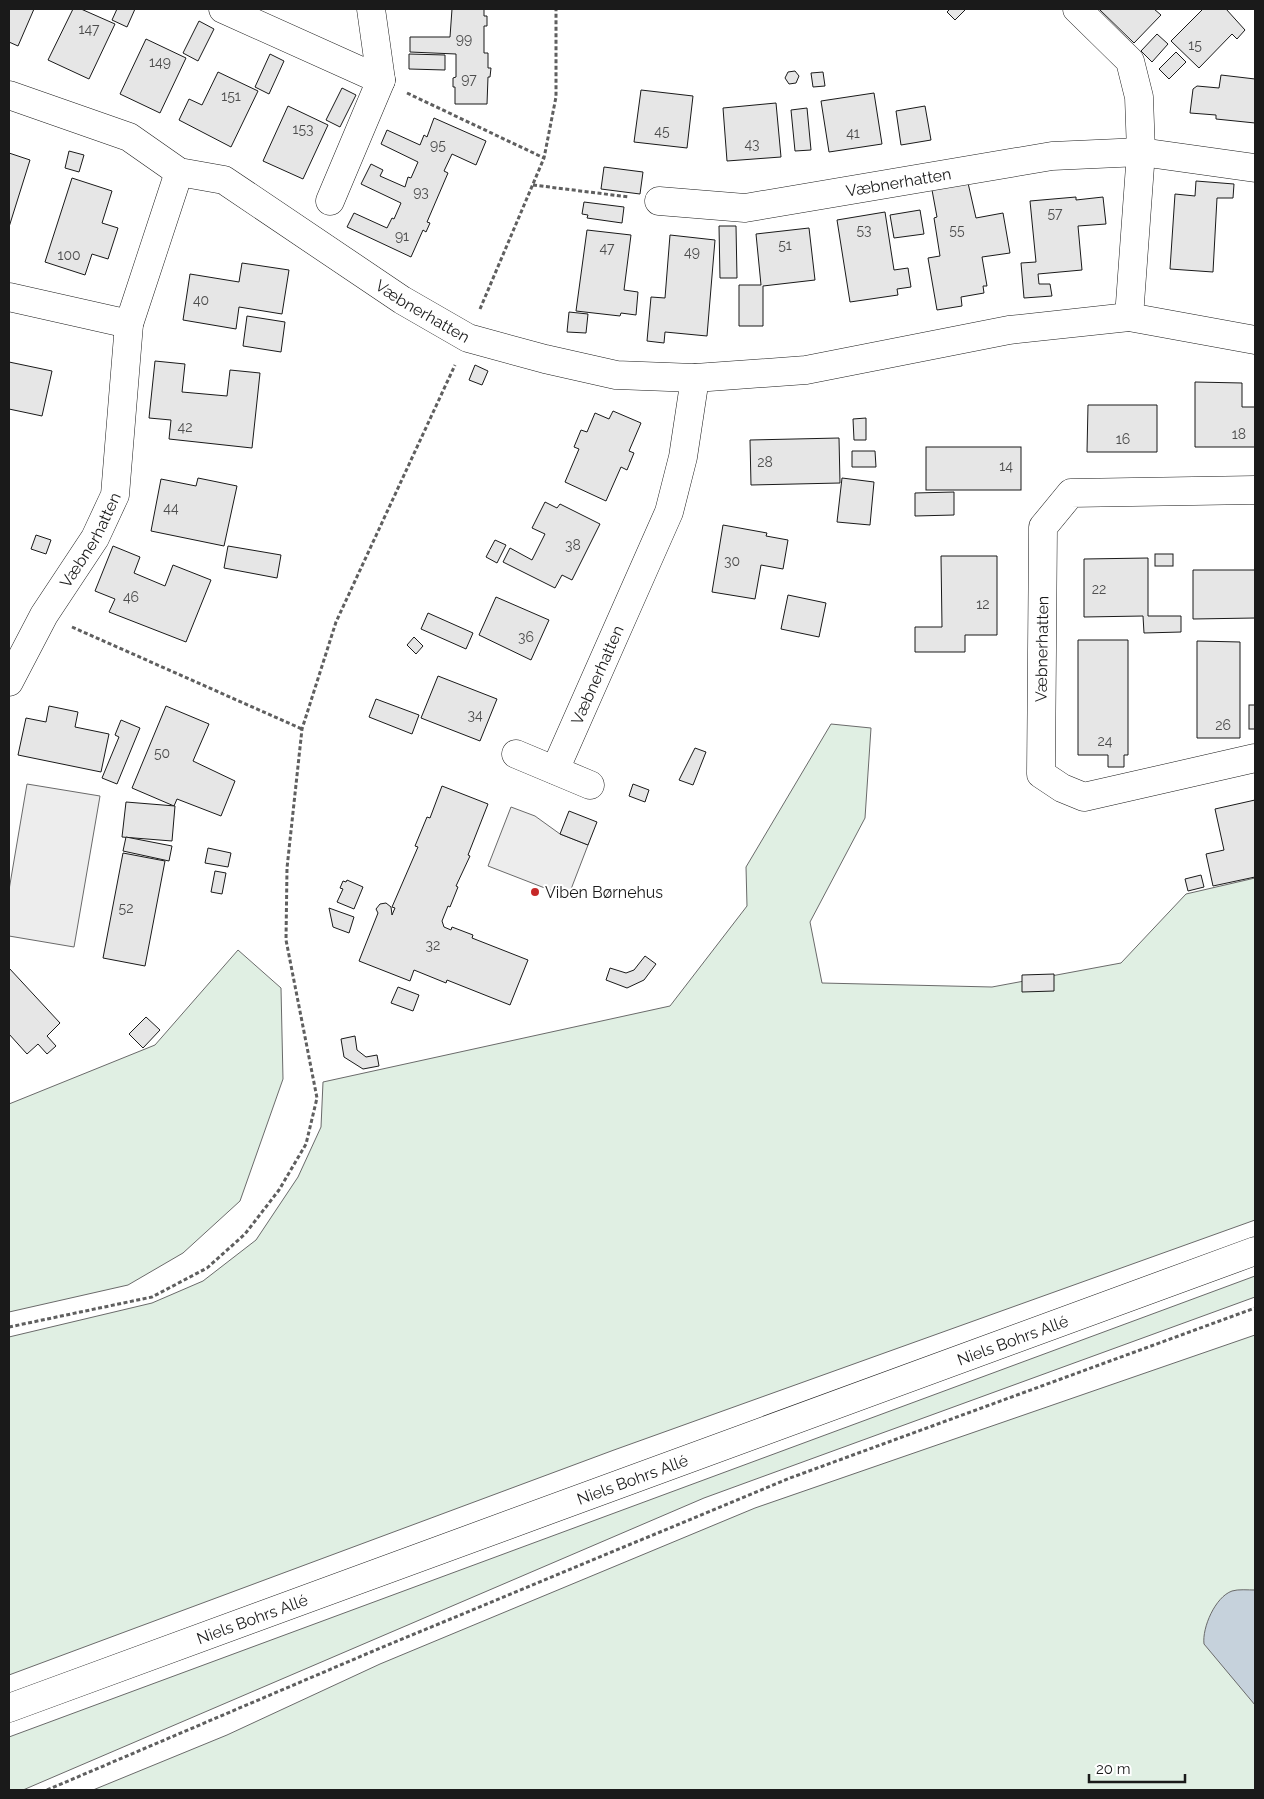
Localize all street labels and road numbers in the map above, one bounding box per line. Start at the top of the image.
street label: Væbnerhatten [844,164,953,200]
street label: Væbnerhatten [372,275,473,347]
street label: Væbnerhatten [55,489,124,591]
street label: Væbnerhatten [1032,596,1052,702]
street label: Væbnerhatten [567,622,627,727]
street label: Niels Bohrs Allé [954,1311,1071,1369]
street label: Niels Bohrs Allé [574,1450,691,1508]
street label: Niels Bohrs Allé [194,1590,310,1648]

